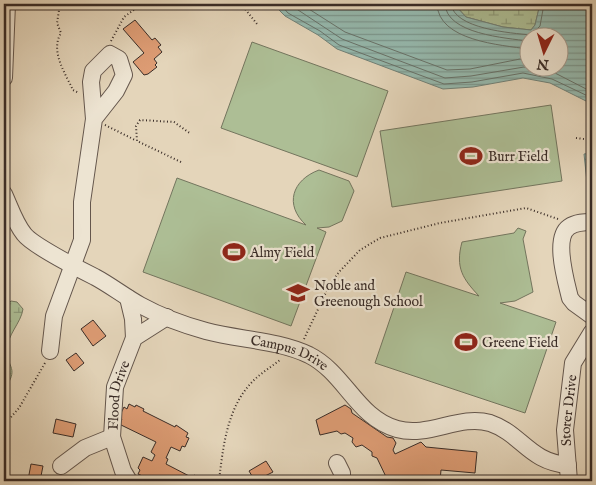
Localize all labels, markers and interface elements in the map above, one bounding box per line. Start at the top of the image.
north arrow [518,28,568,78]
text: N [536,54,551,74]
sports icon: Burr Field [458,143,484,169]
place label: Burr Field [488,148,549,166]
sports icon: Almy Field [221,239,247,265]
place label: Almy Field [249,244,315,262]
place label: Noble and Greenough School [314,277,423,311]
school or university icon: Noble and Greenough School [285,280,311,306]
sports icon: Greene Field [453,329,479,355]
street label: Campus Drive [249,332,333,375]
place label: Greene Field [482,334,559,352]
street label: Flood Drive [104,358,135,430]
street label: Storer Drive [557,373,582,447]

